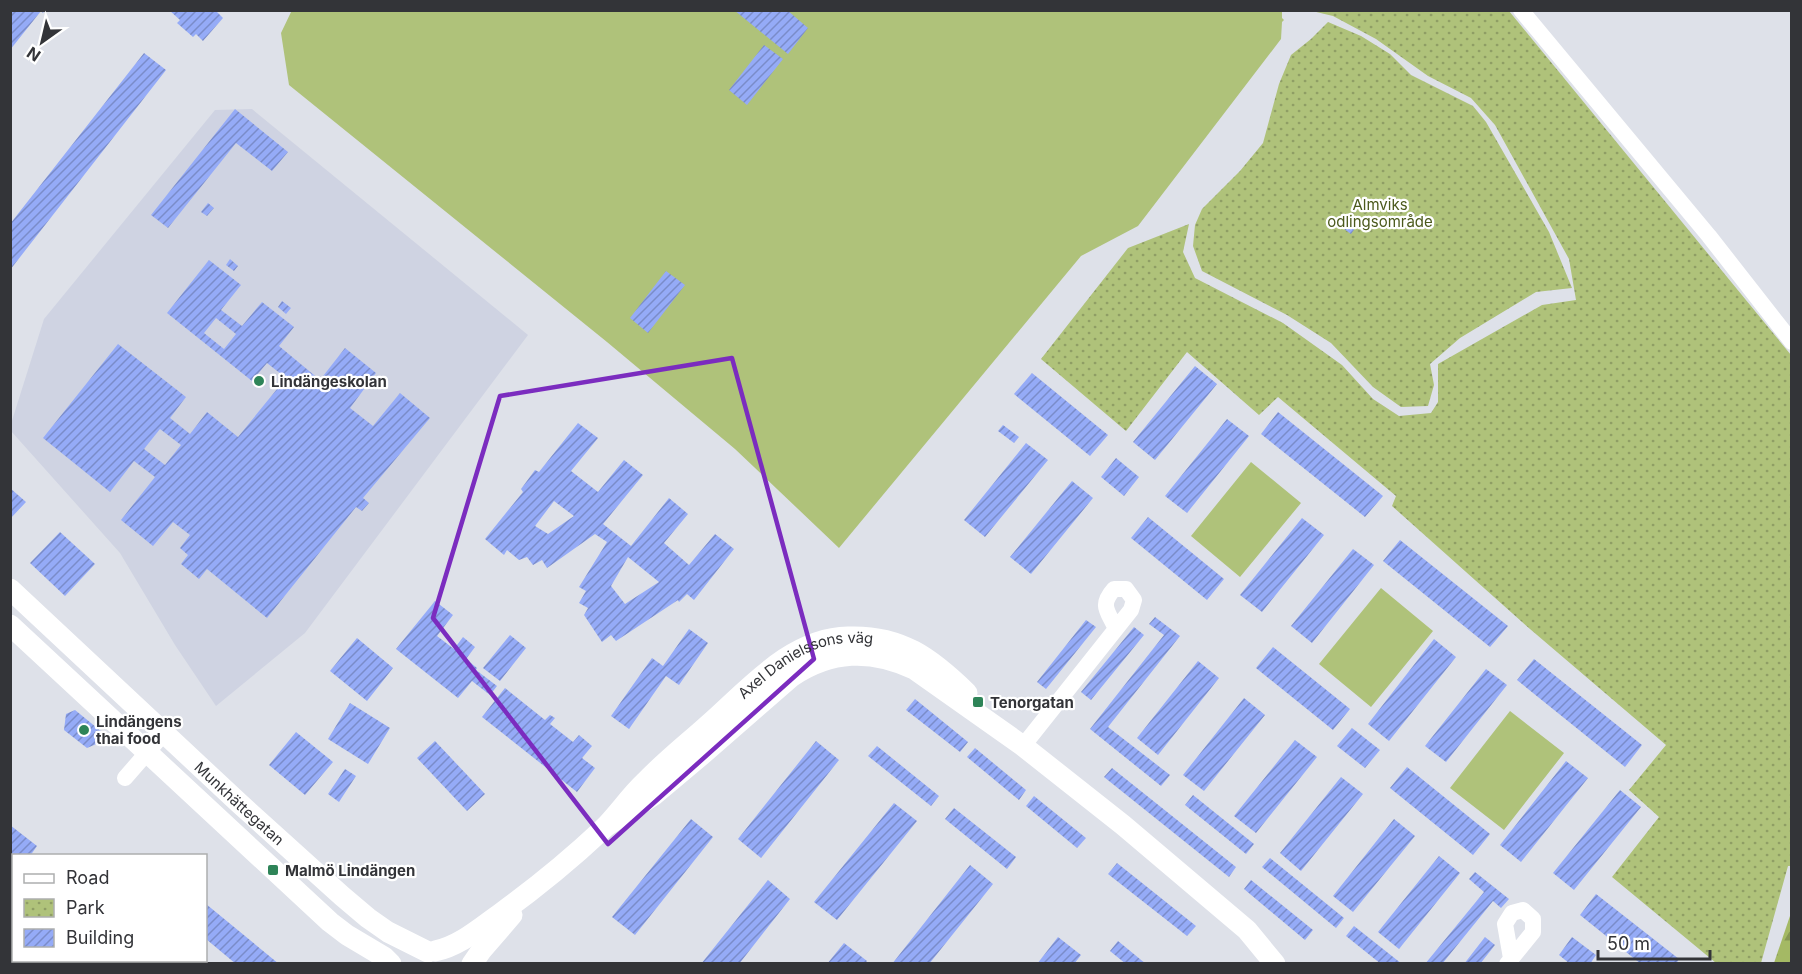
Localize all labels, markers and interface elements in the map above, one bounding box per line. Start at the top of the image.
north arrow [12,12,72,72]
text: N [23,43,44,66]
park label: Almviks odlingsområde [1327,195,1433,231]
place label: Lindängeskolan [271,372,387,391]
marker: Lindängeskolan [252,374,266,388]
street label: Axel Danielssons väg [734,627,874,702]
place label: Tenorgatan [990,693,1074,712]
marker: Tenorgatan [971,695,985,709]
place label: Lindängens thai food [96,712,182,748]
marker: Lindängens thai food [77,723,91,737]
street label: Munkhättegatan [191,757,288,849]
legend [12,854,207,962]
place label: Malmö Lindängen [285,861,415,880]
marker: Malmö Lindängen [266,863,280,877]
text: Road [66,867,109,888]
text: Park [66,897,105,918]
scale bar [1598,923,1710,961]
text: Building [66,927,134,948]
text: 50 m [1607,933,1650,954]

